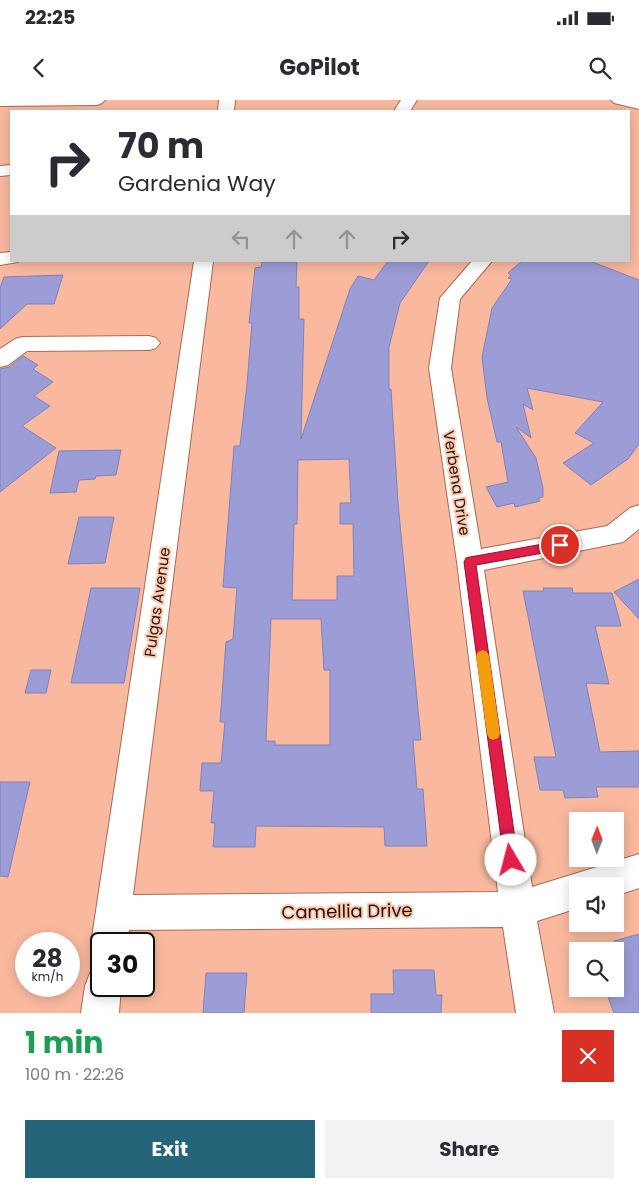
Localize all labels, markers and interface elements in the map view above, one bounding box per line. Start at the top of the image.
text: 22:25 [25,4,75,31]
text: GoPilot [279,52,360,83]
icon: back [25,54,53,82]
icon: search [586,54,614,82]
text: 70 m [118,121,204,170]
icon: right [35,130,100,195]
text: Gardenia Way [118,168,276,199]
icon: left [227,225,255,253]
icon: ahead [280,225,308,253]
icon: ahead [333,225,361,253]
icon: right [386,225,414,253]
street label: Verbena Drive [438,429,476,537]
pin [539,524,581,566]
icon: arrive [546,531,574,559]
street label: Pulgas Avenue [139,546,175,658]
north arrow [569,812,624,868]
map controls [569,812,624,997]
position arrow [484,833,536,885]
button: sound [569,877,624,932]
street label: Camellia Drive [281,897,413,925]
speed limit sign: 30 [90,932,155,997]
text: 28 [32,941,63,976]
button: search [569,942,624,997]
text: km/h [32,968,63,985]
text: 1 min [25,1021,103,1064]
button: close [562,1030,614,1082]
text: 100 m · 22:26 [25,1063,124,1086]
button: Exit [25,1120,315,1178]
button: Share [325,1120,614,1178]

